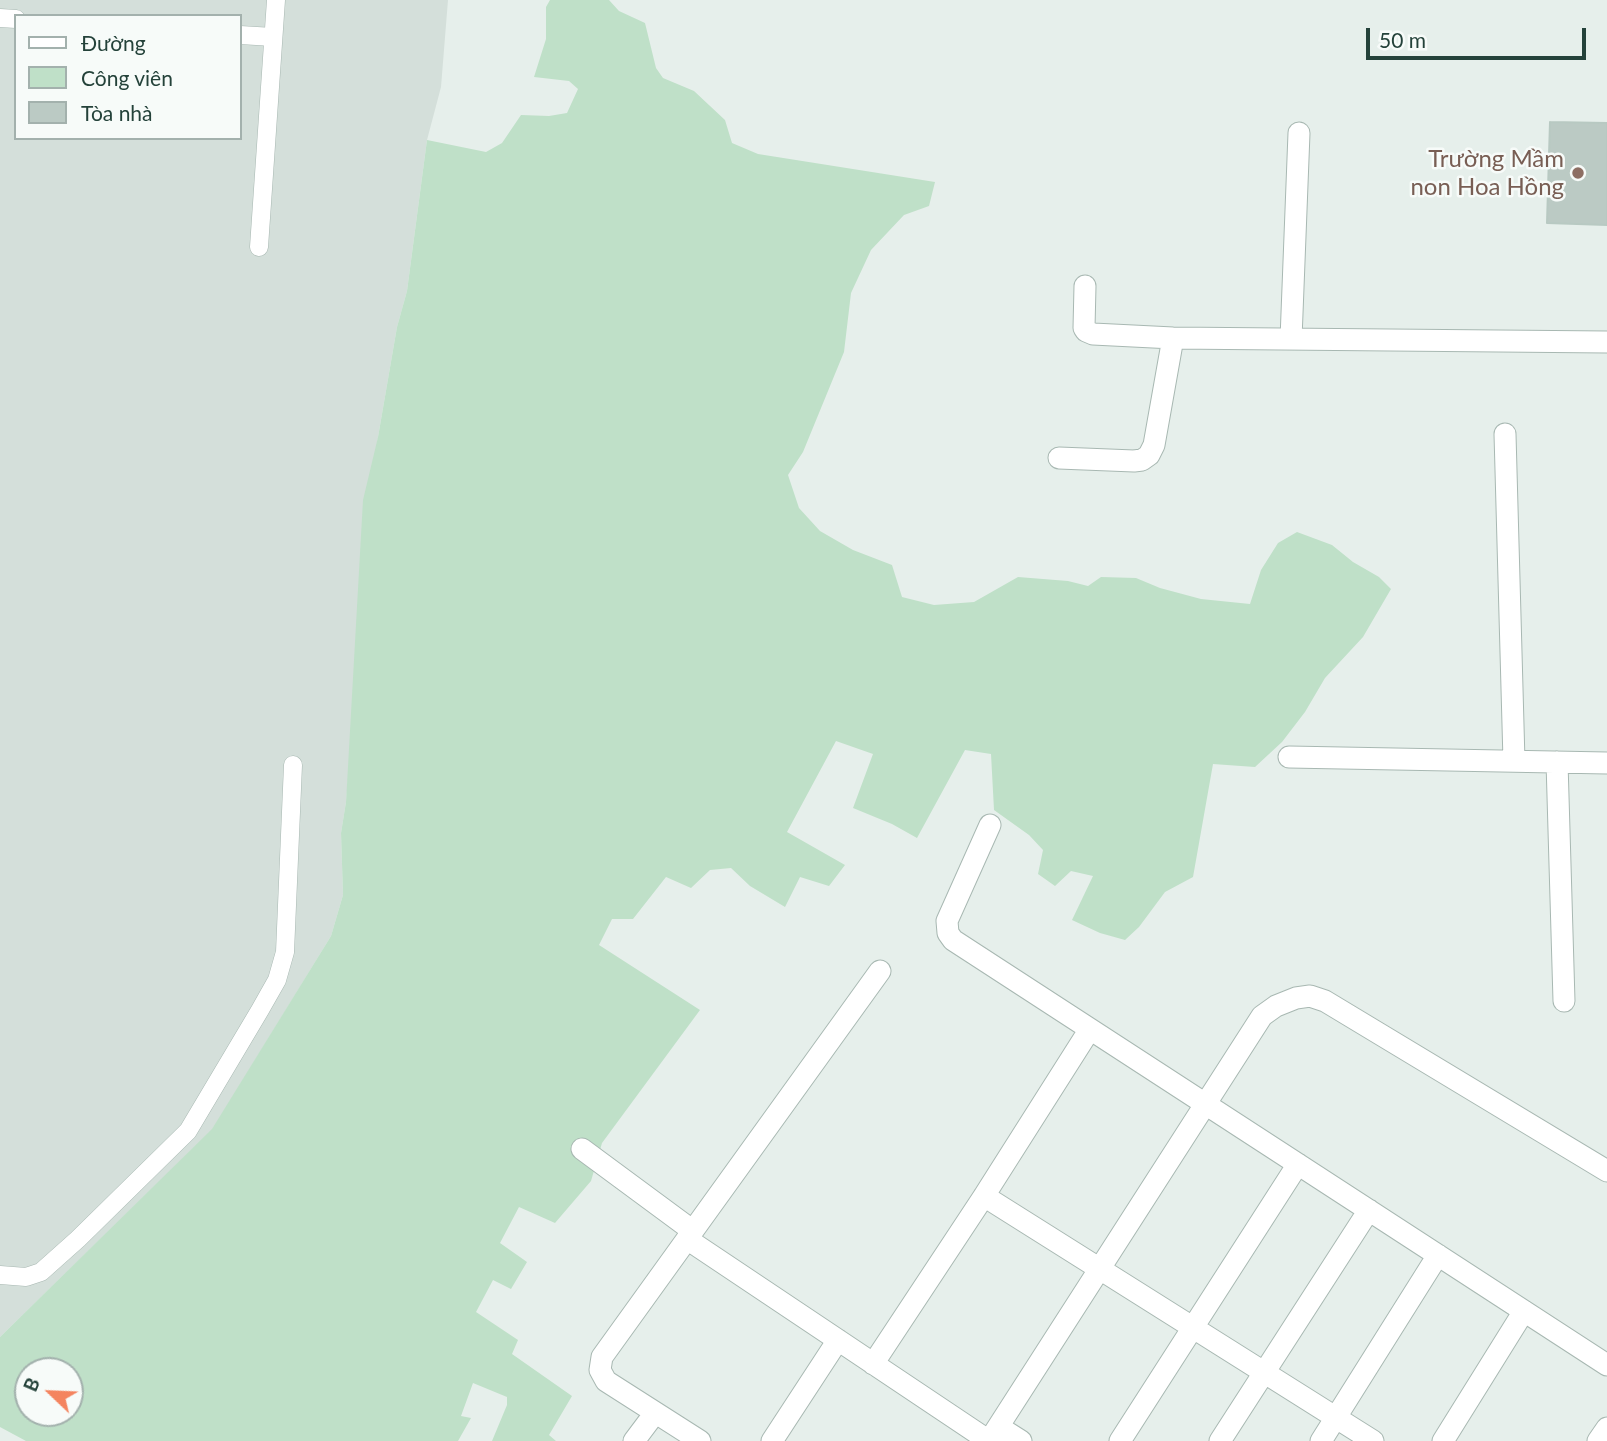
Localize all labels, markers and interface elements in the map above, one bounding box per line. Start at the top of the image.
legend [14,14,242,140]
scale bar [1369,14,1590,58]
text: 50 m [1379,27,1426,52]
text: Đường [81,30,146,55]
text: Công viên [81,65,173,90]
text: Tòa nhà [81,100,153,125]
place label: Trường Mầm non Hoa Hồng [1410,145,1564,201]
marker: Trường Mầm non Hoa Hồng [1570,165,1586,181]
north arrow [14,1357,84,1427]
text: B [18,1374,44,1395]

